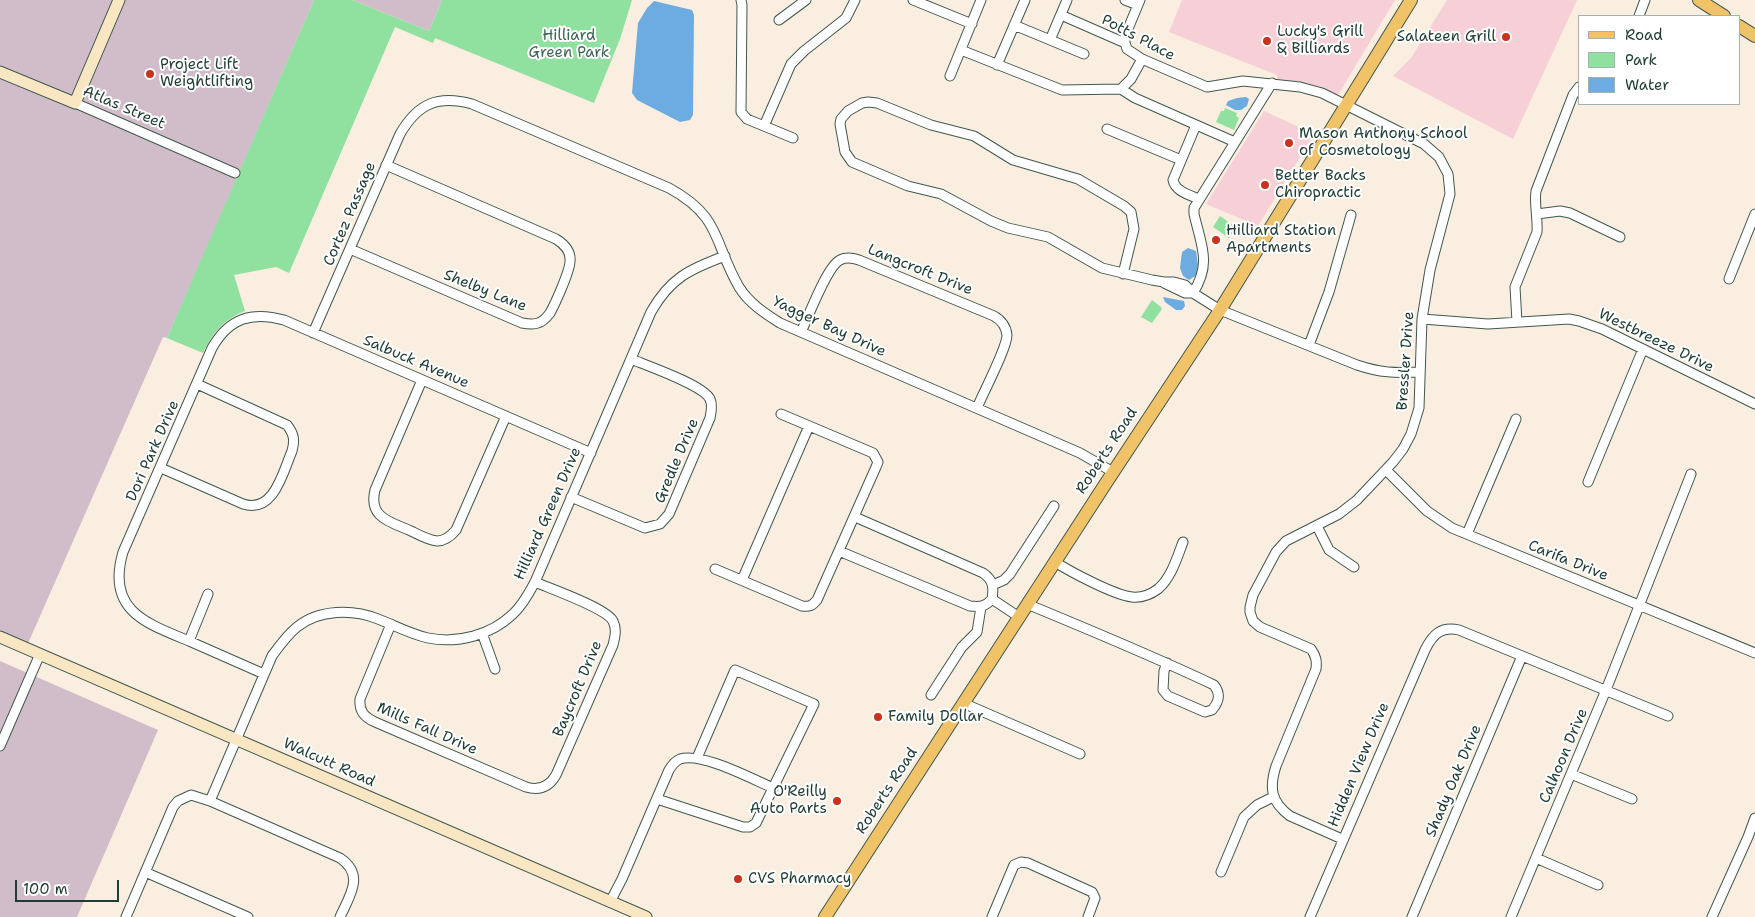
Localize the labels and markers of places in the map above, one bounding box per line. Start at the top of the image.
place label: Lucky's Grill & Billiards [1277,23,1363,58]
place label: Salateen Grill [1397,28,1496,46]
marker: Salateen Grill [1500,31,1512,43]
marker: Lucky's Grill & Billiards [1261,35,1273,47]
place label: Project Lift Weightlifting [160,56,253,91]
marker: Project Lift Weightlifting [144,68,156,80]
place label: Mason Anthony School of Cosmetology [1299,125,1468,160]
marker: Mason Anthony School of Cosmetology [1283,137,1295,149]
place label: Better Backs Chiropractic [1275,167,1366,202]
marker: Better Backs Chiropractic [1259,179,1271,191]
place label: Hilliard Station Apartments [1226,222,1336,257]
marker: Hilliard Station Apartments [1210,234,1222,246]
place label: Family Dollar [888,708,984,726]
marker: Family Dollar [872,711,884,723]
place label: O'Reilly Auto Parts [750,783,827,818]
marker: O'Reilly Auto Parts [831,795,843,807]
place label: CVS Pharmacy [748,870,851,888]
marker: CVS Pharmacy [732,873,744,885]

